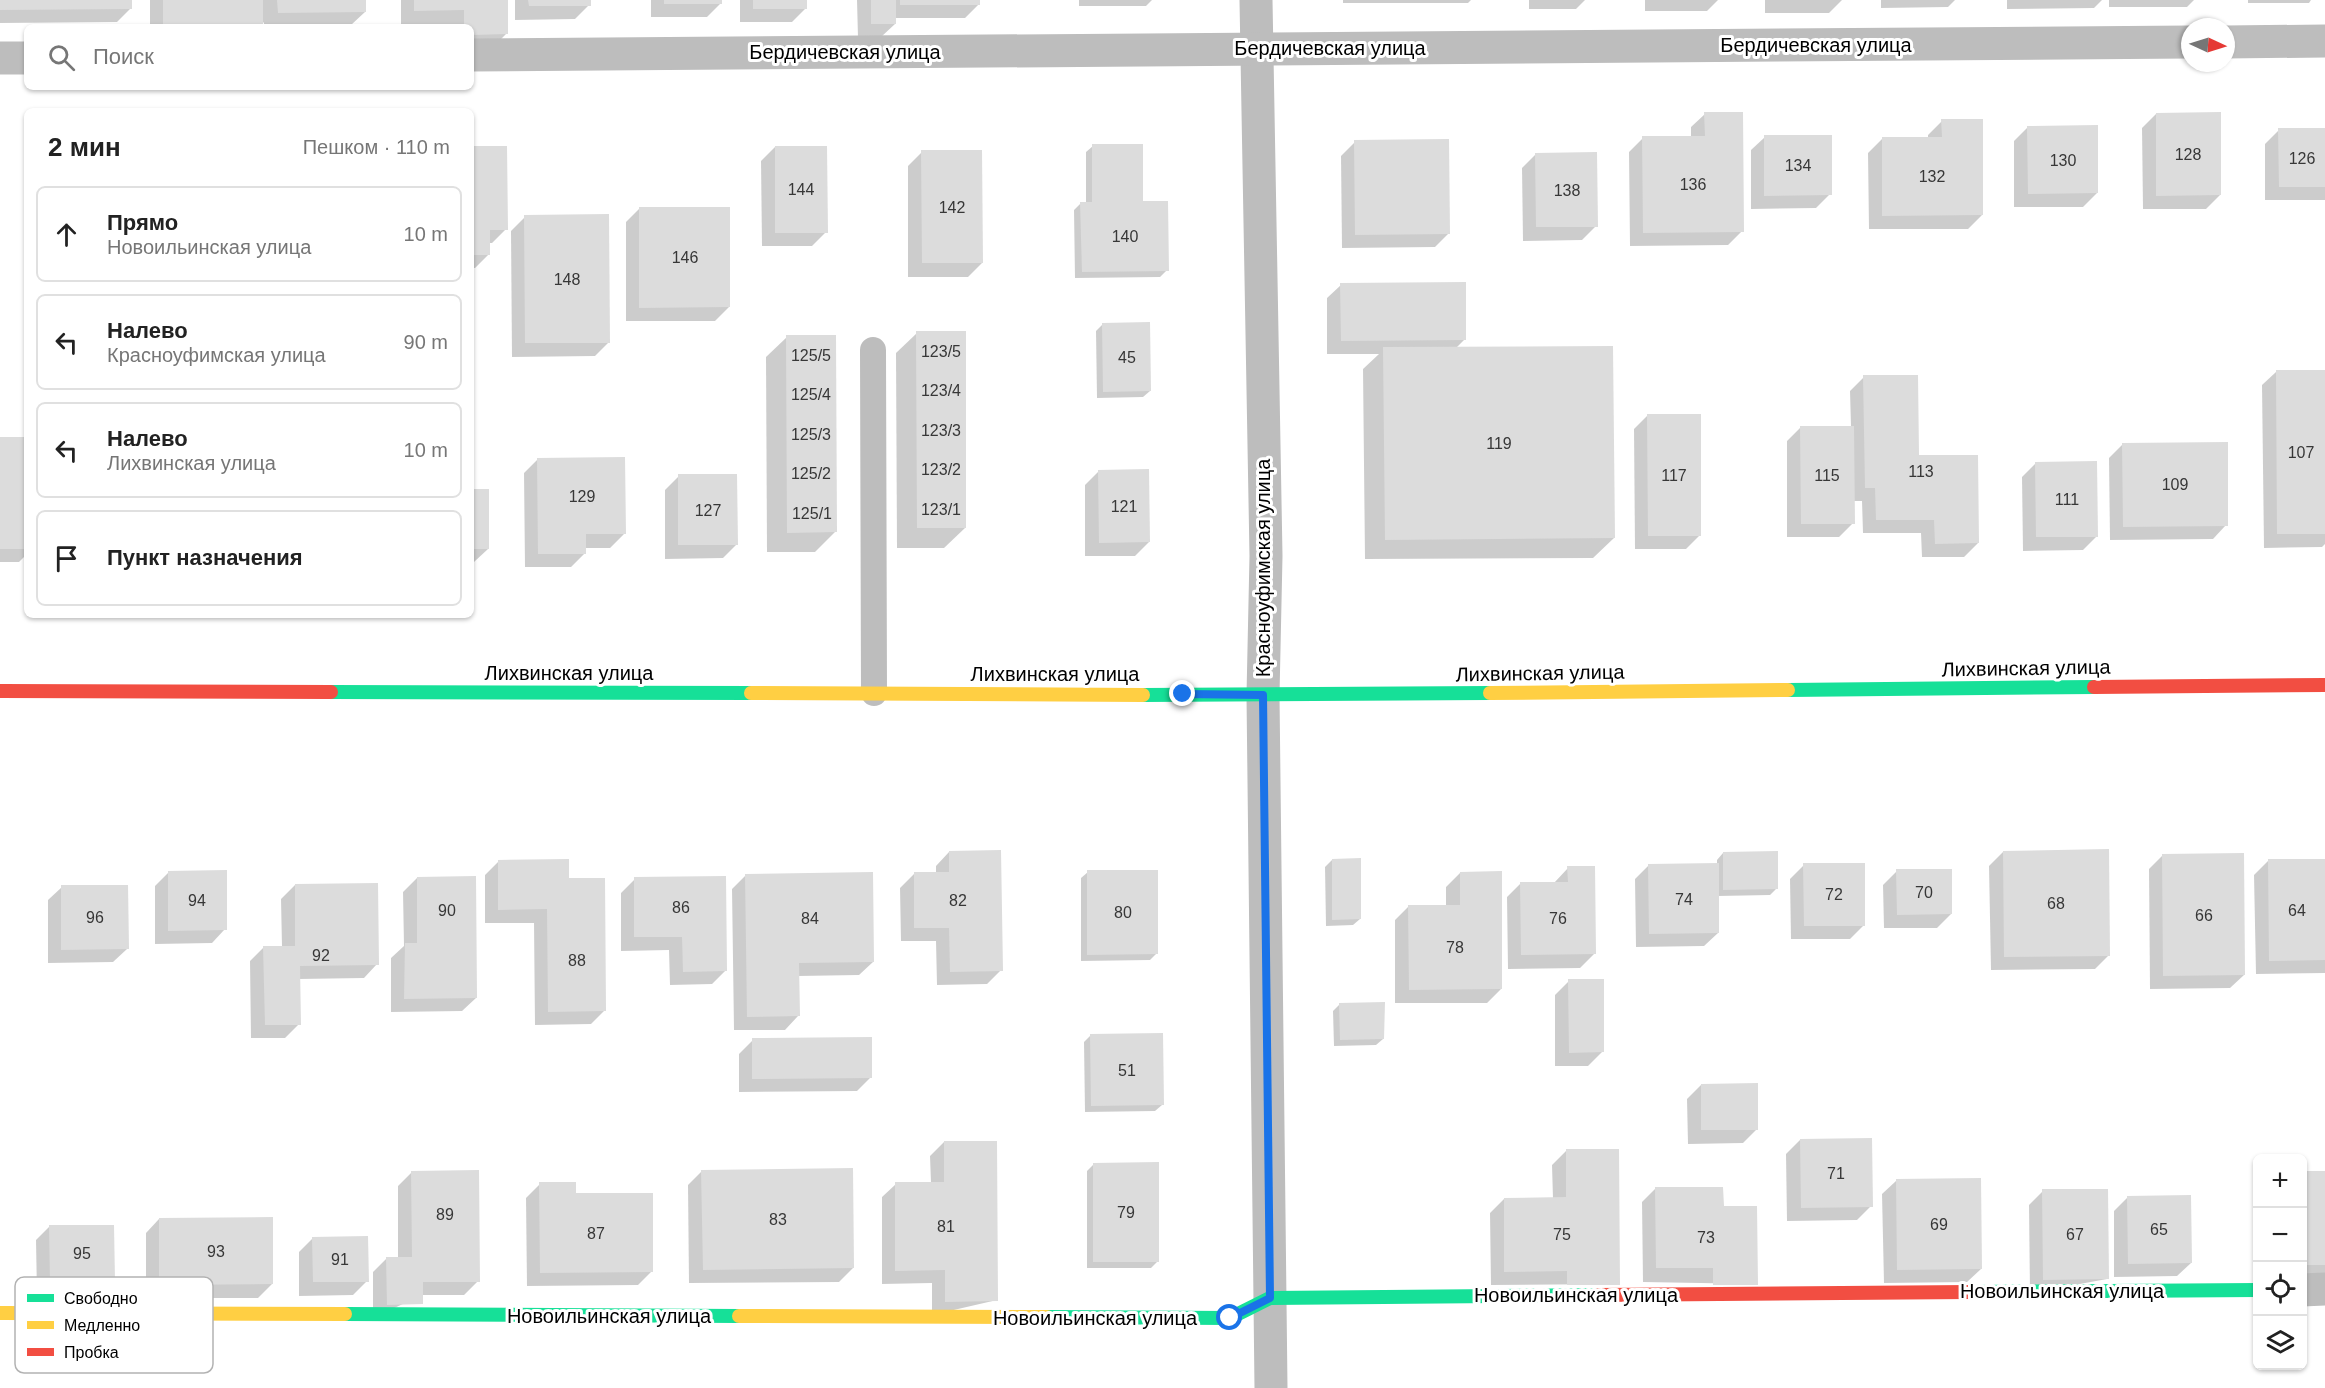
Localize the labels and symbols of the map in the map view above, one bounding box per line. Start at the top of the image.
north arrow [2181,18,2235,72]
street label: Бердичевская улица [1720,34,1913,56]
street label: Бердичевская улица [1234,37,1427,59]
street label: Бердичевская улица [749,41,942,63]
house number: 128 [2175,146,2201,163]
house number: 126 [2289,150,2315,167]
house number: 130 [2050,152,2076,169]
house number: 134 [1785,157,1811,174]
house number: 132 [1919,168,1945,185]
house number: 136 [1680,176,1706,193]
house number: 144 [788,181,814,198]
house number: 138 [1554,182,1580,199]
house number: 142 [939,199,965,216]
house number: 140 [1112,228,1138,245]
house number: 146 [672,249,698,266]
house number: 148 [554,271,580,288]
house number: 123/5 [921,343,961,360]
house number: 125/5 [791,347,831,364]
house number: 45 [1118,349,1136,366]
house number: 123/4 [921,382,961,399]
house number: 125/4 [791,386,831,403]
house number: 123/3 [921,422,961,439]
house number: 125/3 [791,426,831,443]
house number: 119 [1486,435,1512,452]
house number: 107 [2288,444,2314,461]
street label: Красноуфимская улица [1252,458,1274,677]
house number: 123/2 [921,461,961,478]
house number: 113 [1908,463,1934,480]
house number: 125/2 [791,465,831,482]
house number: 117 [1661,467,1687,484]
house number: 115 [1814,467,1840,484]
house number: 109 [2162,476,2188,493]
house number: 129 [569,488,595,505]
house number: 111 [2055,491,2079,508]
house number: 121 [1111,498,1137,515]
house number: 123/1 [921,501,961,518]
house number: 127 [695,502,721,519]
house number: 125/1 [792,505,832,522]
street label: Лихвинская улица [1941,656,2111,680]
street label: Лихвинская улица [1455,661,1625,685]
street label: Лихвинская улица [485,662,654,684]
street label: Лихвинская улица [971,663,1140,685]
route end [1169,680,1195,706]
house number: 70 [1915,884,1933,901]
house number: 72 [1825,886,1843,903]
house number: 74 [1675,891,1693,908]
house number: 94 [188,892,206,909]
house number: 82 [949,892,967,909]
house number: 68 [2047,895,2065,912]
house number: 86 [672,899,690,916]
house number: 90 [438,902,456,919]
house number: 64 [2288,902,2306,919]
house number: 80 [1114,904,1132,921]
house number: 66 [2195,907,2213,924]
house number: 96 [86,909,104,926]
house number: 84 [801,910,819,927]
house number: 76 [1549,910,1567,927]
house number: 78 [1446,939,1464,956]
house number: 92 [312,947,330,964]
house number: 88 [568,952,586,969]
house number: 51 [1118,1062,1136,1079]
house number: 71 [1827,1165,1845,1182]
house number: 79 [1117,1204,1135,1221]
house number: 89 [436,1206,454,1223]
house number: 83 [769,1211,787,1228]
house number: 69 [1930,1216,1948,1233]
house number: 81 [937,1218,955,1235]
house number: 65 [2150,1221,2168,1238]
house number: 87 [587,1225,605,1242]
house number: 75 [1553,1226,1571,1243]
house number: 67 [2066,1226,2084,1243]
house number: 73 [1697,1229,1715,1246]
house number: 93 [207,1243,225,1260]
house number: 95 [73,1245,91,1262]
house number: 91 [331,1251,349,1268]
legend [15,1277,213,1373]
street label: Новоильинская улица [1960,1280,2165,1302]
street label: Новоильинская улица [1474,1284,1679,1306]
text: Свободно [64,1290,138,1307]
route start [1216,1304,1242,1330]
street label: Новоильинская улица [507,1305,712,1327]
street label: Новоильинская улица [993,1307,1198,1329]
text: Медленно [64,1317,140,1334]
text: Пробка [64,1344,119,1361]

